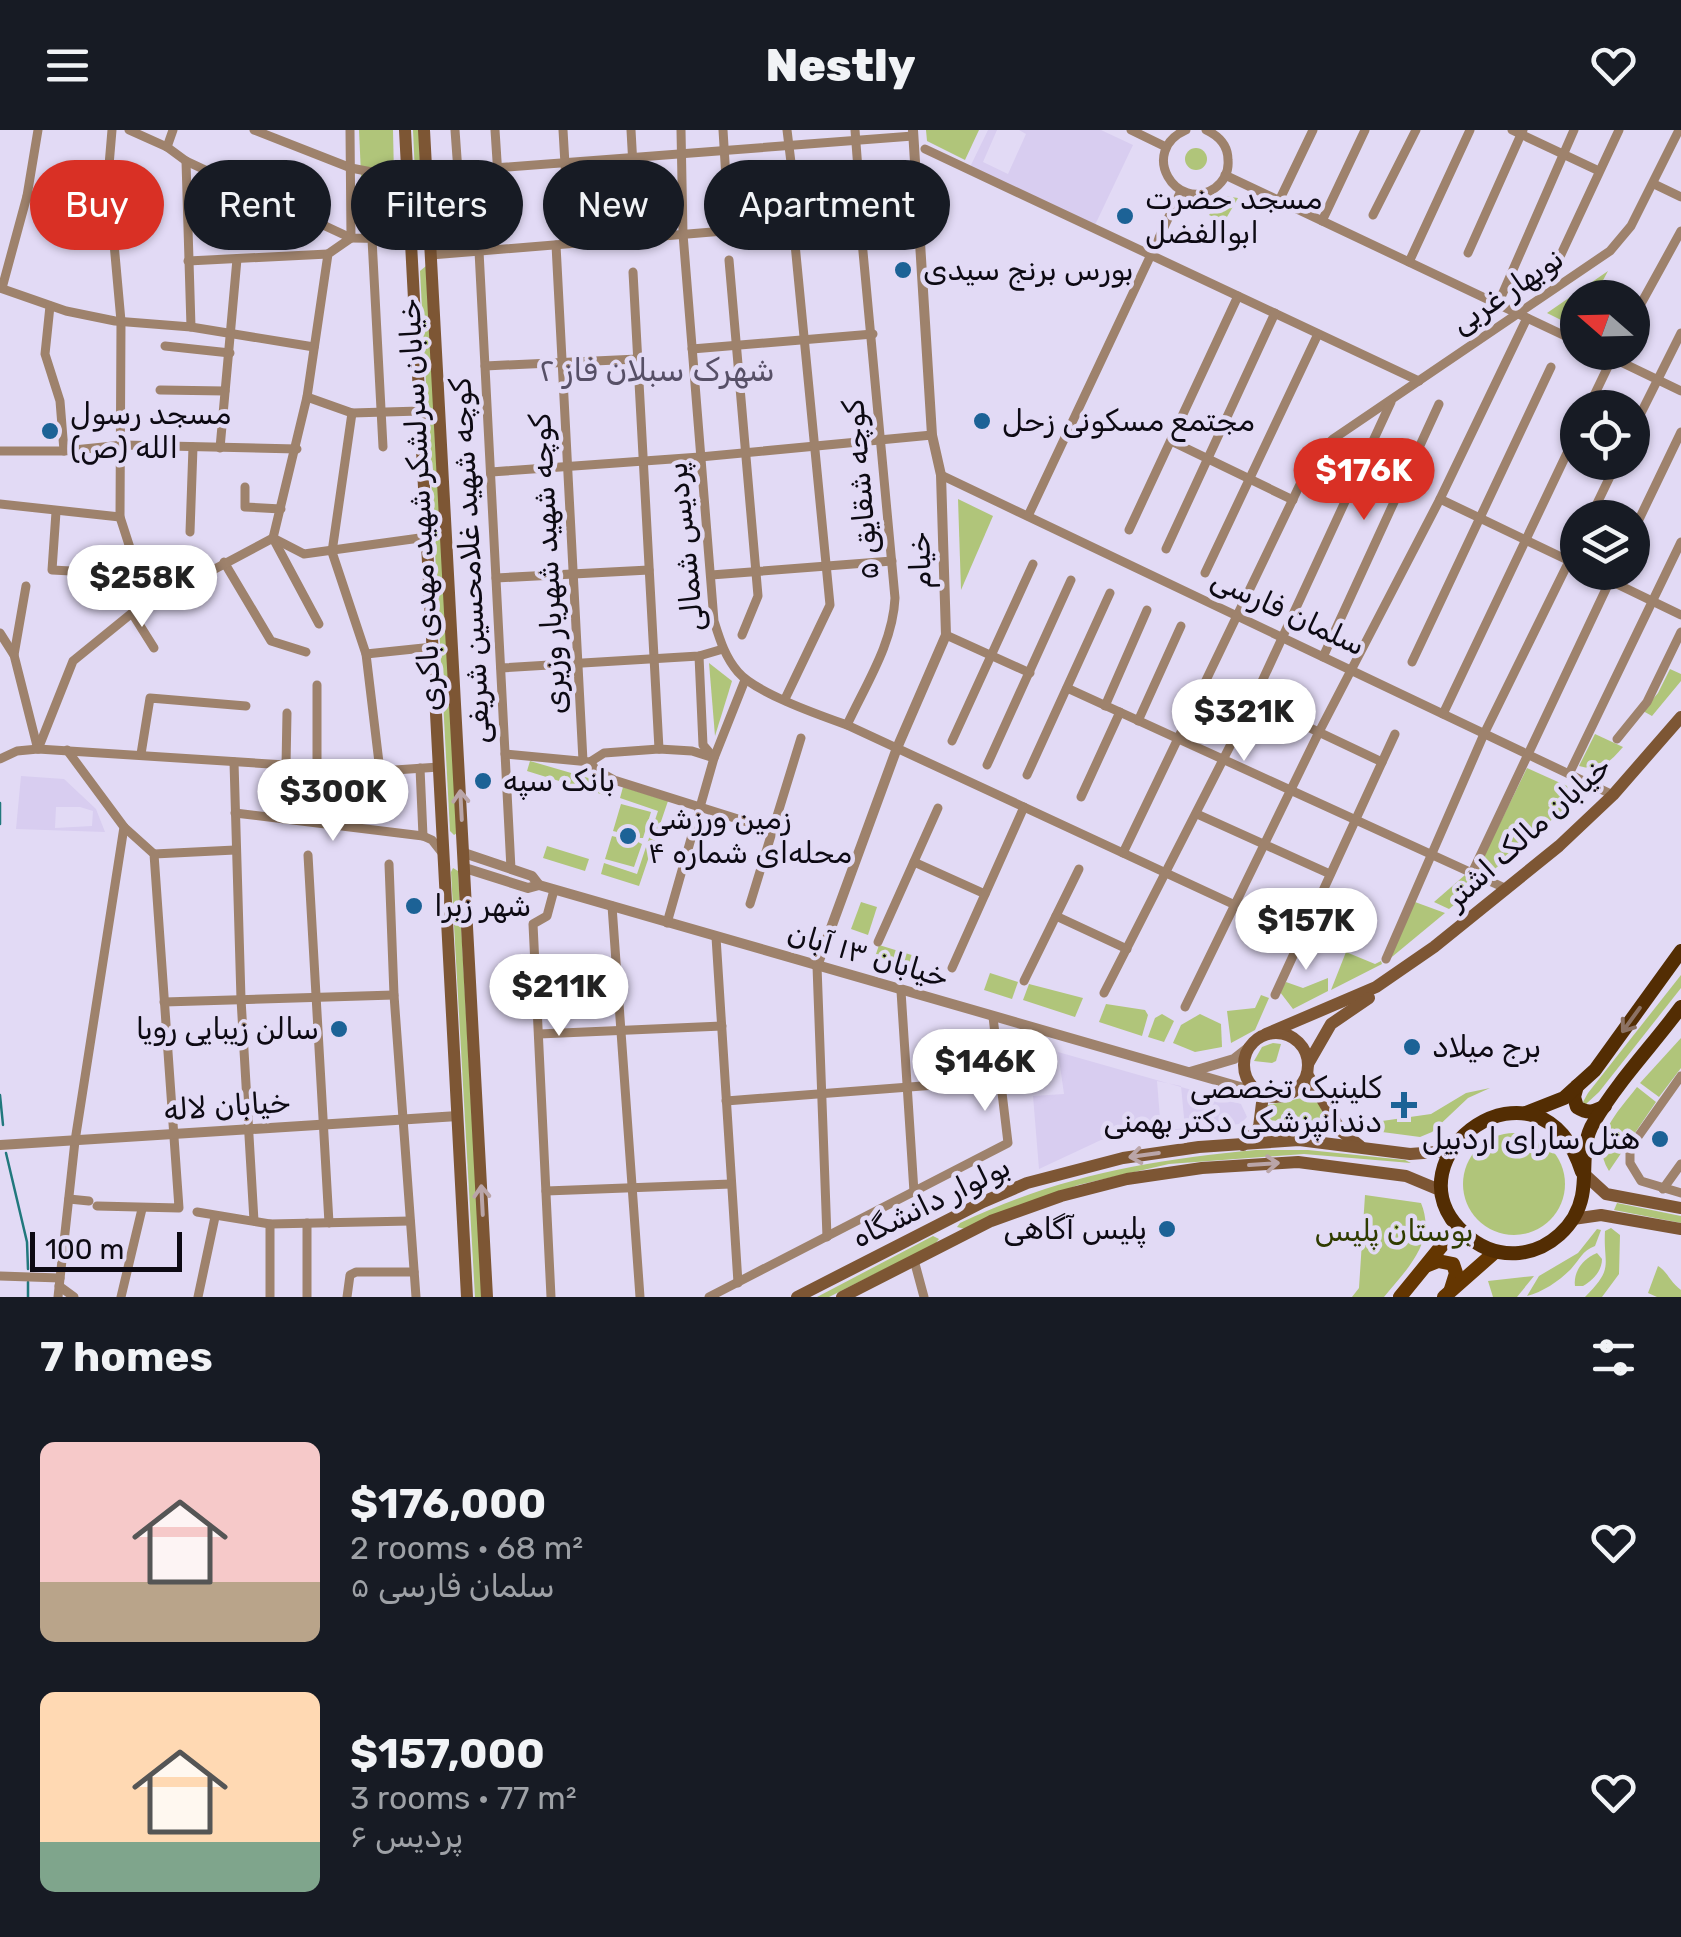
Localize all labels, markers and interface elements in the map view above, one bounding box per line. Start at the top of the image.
icon: menu [40,38,95,93]
icon: heart [1586,38,1641,93]
text: Nestly [766,39,915,92]
chip: Buy [30,160,164,250]
chip: Rent [184,160,331,250]
chip: Filters [351,160,523,250]
chip: New [543,160,684,250]
chip: Apartment [704,160,950,250]
place label: مسجد حضرت ابوالفضل [1145,181,1322,251]
marker: مسجد حضرت ابوالفضل [1114,205,1136,227]
street label: نوبهار غربی [1444,240,1570,342]
place label: بورس برنج سیدی [923,252,1134,291]
marker: بورس برنج سیدی [892,259,914,281]
north arrow [1560,280,1650,370]
map controls [1560,280,1650,590]
street label: خیابان سرلشکر شهید مهدی باکری [391,298,449,712]
district label: شهرک سبلان فاز ۲ [539,351,775,389]
street label: کوچه شهید غلامحسین شریفی [442,377,498,745]
button: locate [1560,390,1650,480]
place label: مسجد رسول الله (ص) [70,396,231,466]
street label: کوچه شقایق ۵ [835,398,887,582]
place label: مجتمع مسکونی زحل [1002,403,1255,442]
marker: مجتمع مسکونی زحل [971,410,993,432]
street label: کوچه شهید شهریار وزیری [522,412,574,715]
marker: مسجد رسول الله (ص) [39,420,61,442]
pin: $176K [1294,438,1434,523]
text: $176K [1316,451,1412,489]
street label: پردیس شمالی [658,460,714,634]
button: layers [1560,500,1650,590]
street label: خیام [901,531,940,589]
pin: $258K [72,545,212,630]
text: $258K [89,558,195,596]
street label: سلمان فارسی [1205,561,1371,663]
pin: $321K [1174,679,1314,764]
text: $321K [1194,692,1294,730]
street label: خیابان مالک اشتر [1436,748,1618,917]
pin: $300K [263,759,403,844]
place label: بانک سپه [503,763,615,801]
marker: بانک سپه [472,770,494,792]
text: $300K [279,772,387,810]
one-way arrow [451,790,470,822]
place label: زمین ورزشی محله‌ای شماره ۴ [648,801,852,871]
marker: زمین ورزشی محله‌ای شماره ۴ [617,825,639,847]
place label: شهر زبرا [434,888,531,924]
pin: $157K [1236,888,1376,973]
marker: شهر زبرا [403,895,425,917]
text: $157K [1257,901,1355,939]
street label: خیابان ۱۳ آبان [783,915,953,995]
pin: $211K [489,954,629,1039]
text: $211K [511,967,607,1005]
one-way arrow [1620,1006,1641,1033]
place label: سالن زیبایی رویا [136,1011,319,1047]
marker: سالن زیبایی رویا [328,1018,350,1040]
pin: $146K [915,1029,1055,1114]
place label: برج میلاد [1432,1029,1541,1067]
marker: برج میلاد [1401,1036,1423,1058]
text: $146K [934,1042,1036,1080]
place label: کلینیک تخصصی دندانپزشکی دکتر بهمنی [1103,1070,1382,1142]
street label: خیابان لاله [162,1084,292,1128]
marker: کلینیک تخصصی دندانپزشکی دکتر بهمنی [1391,1092,1417,1118]
place label: هتل سارای اردبیل [1422,1121,1640,1157]
marker: هتل سارای اردبیل [1649,1128,1671,1150]
one-way arrow [1128,1147,1161,1165]
street label: بولوار دانشگاه [846,1148,1016,1256]
one-way arrow [1247,1154,1279,1173]
one-way arrow [472,1184,491,1216]
place label: پلیس آگاهی [1003,1211,1147,1249]
park label: بوستان پلیس [1314,1213,1474,1251]
marker: پلیس آگاهی [1156,1218,1178,1240]
scale bar [30,1227,182,1272]
text: 100 m [45,1233,124,1266]
icon: filters [1586,1330,1641,1385]
text: 7 homes [40,1332,213,1382]
text: $176,000 [350,1479,546,1529]
icon: home [120,1482,240,1602]
icon: heart [1586,1515,1641,1570]
text: 2 rooms · 68 m² [350,1529,583,1567]
text: سلمان فارسی ۵ [350,1567,555,1605]
text: $157,000 [350,1729,545,1779]
icon: home [120,1732,240,1852]
icon: heart [1586,1765,1641,1820]
text: 3 rooms · 77 m² [350,1779,577,1817]
text: پردیس ۶ [350,1817,463,1855]

